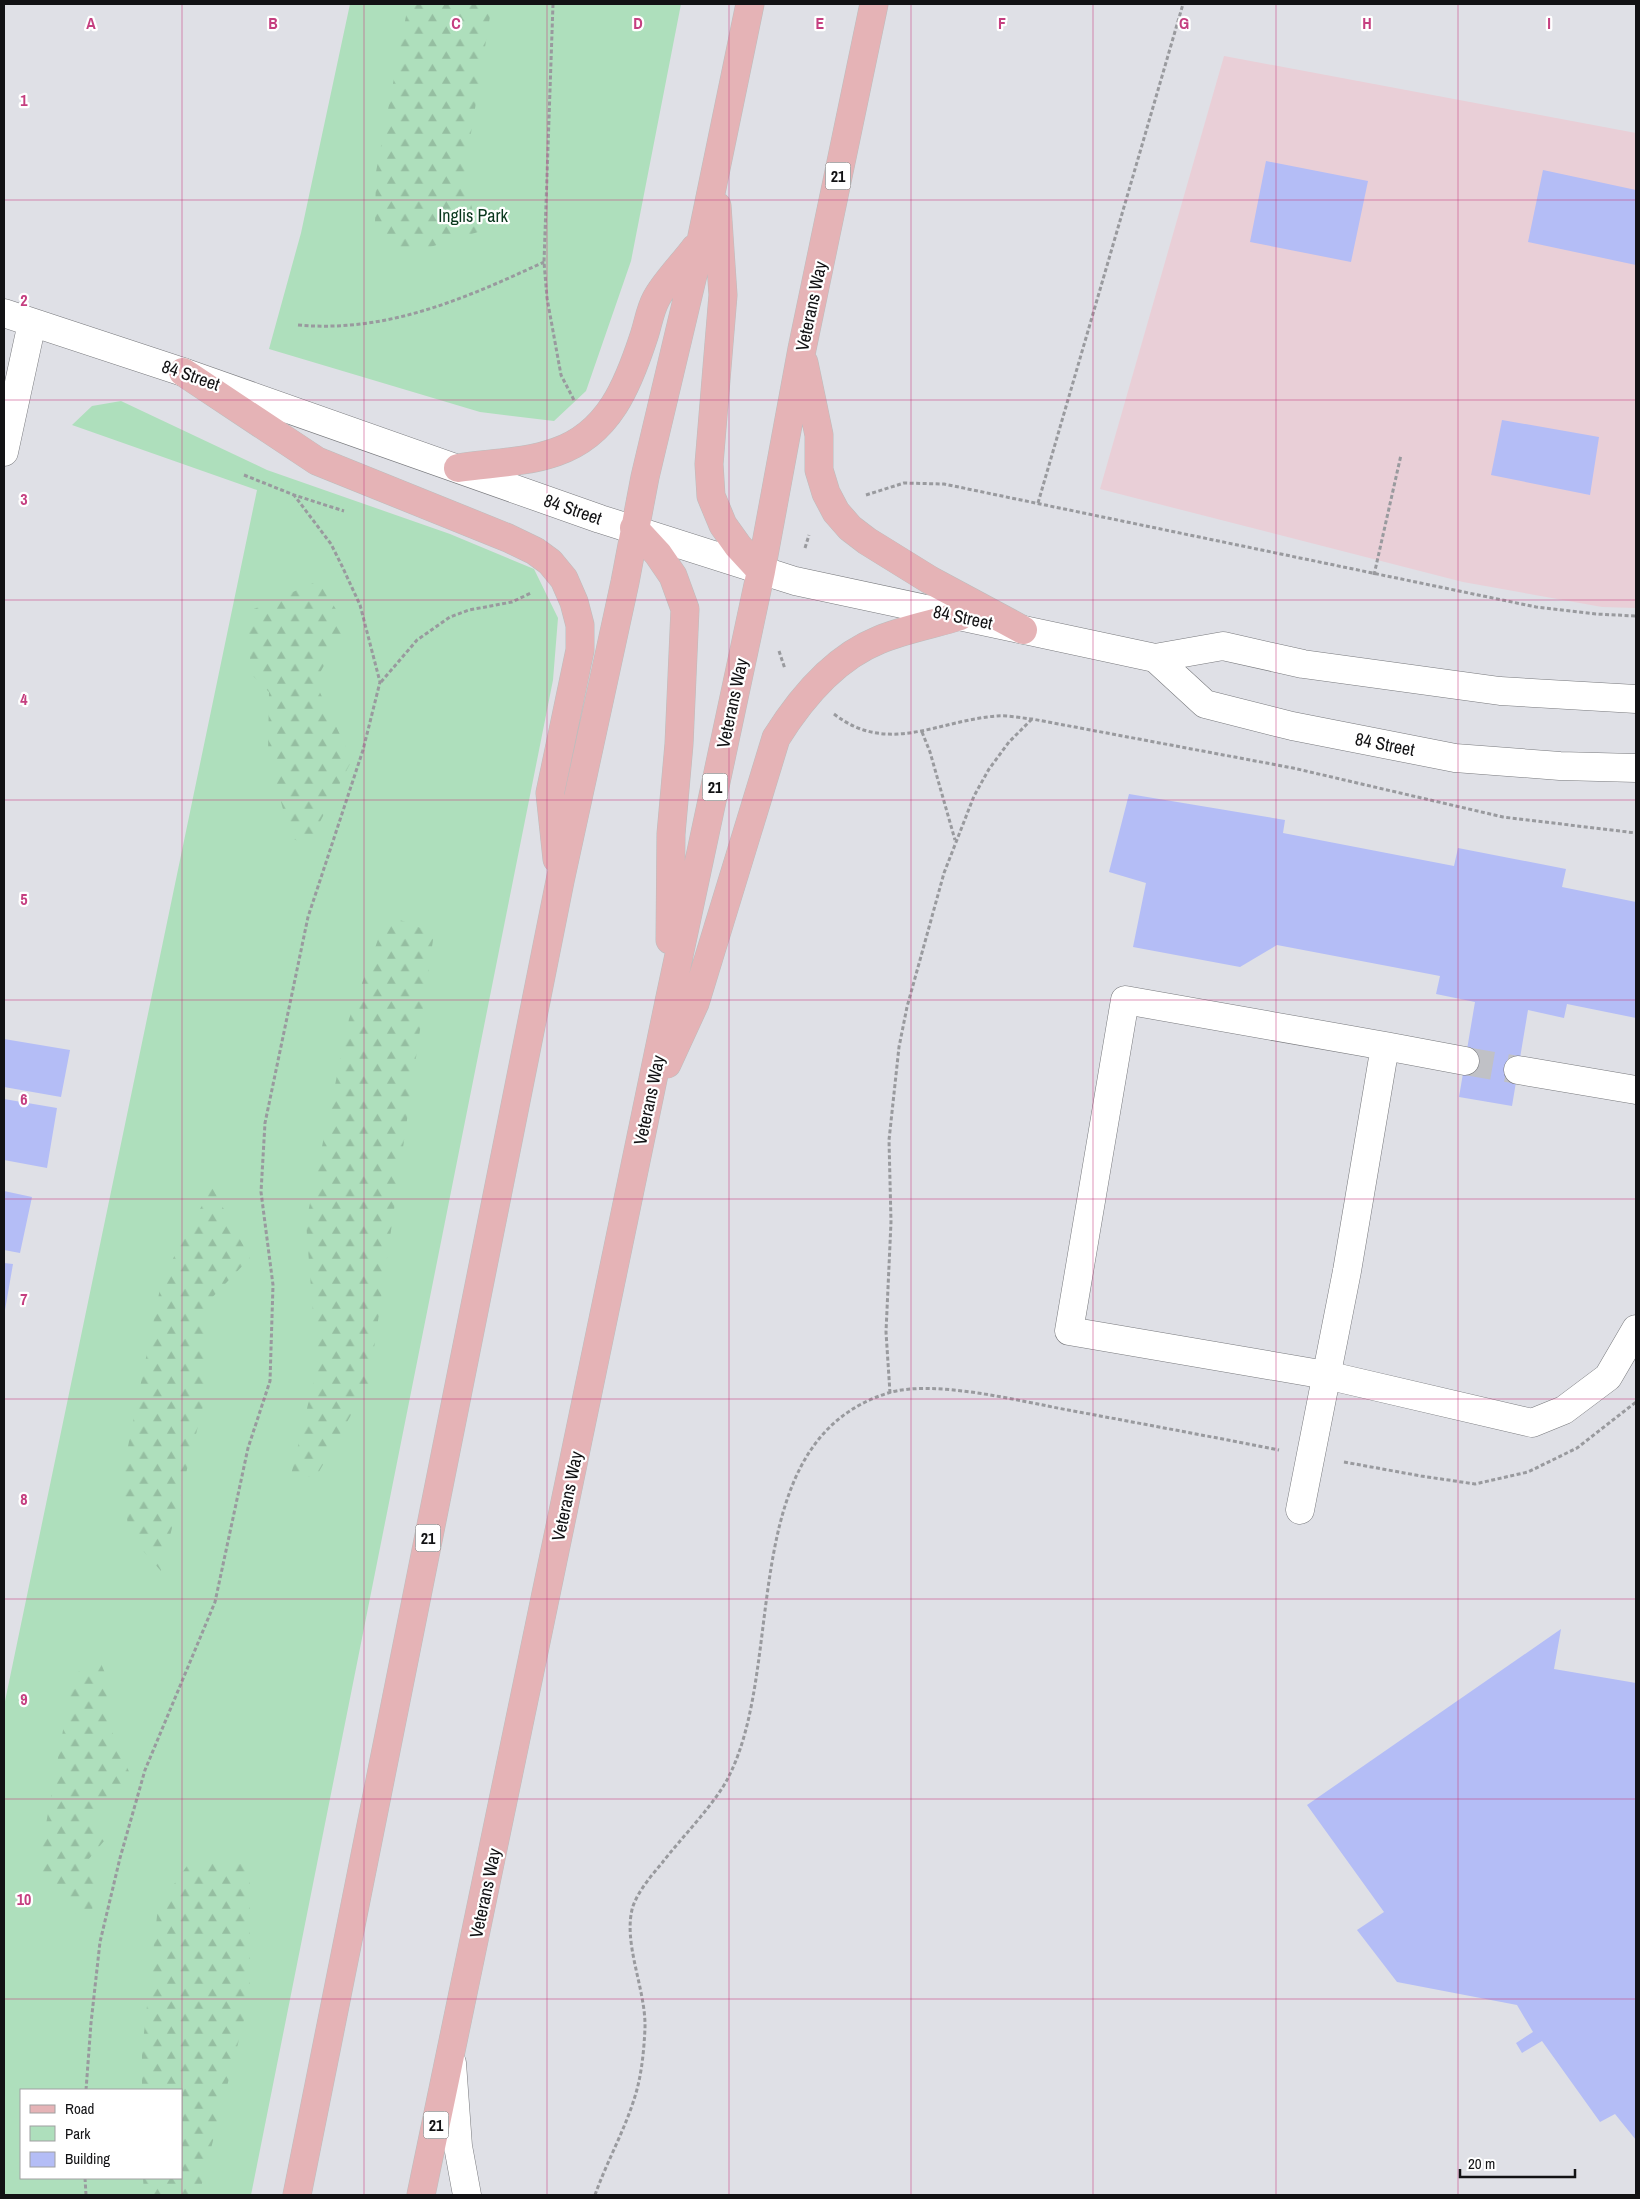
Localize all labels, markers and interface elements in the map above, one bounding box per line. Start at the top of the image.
text: A [86,12,96,34]
text: B [268,12,278,34]
text: C [451,12,461,34]
text: D [633,12,643,34]
text: E [816,12,825,34]
text: F [998,12,1006,34]
text: G [1179,12,1189,34]
text: H [1362,12,1372,34]
text: I [1547,12,1551,34]
text: 1 [20,89,28,111]
road number: 21 [826,162,850,190]
park label: Inglis Park [438,203,508,228]
street label: Veterans Way [789,258,833,353]
text: 2 [20,289,28,311]
street label: 84 Street [159,353,223,397]
street label: 84 Street [541,487,605,531]
text: 3 [20,488,28,510]
street label: 84 Street [931,599,995,635]
street label: Veterans Way [710,655,754,750]
text: 4 [20,688,28,710]
street label: 84 Street [1353,726,1417,762]
road number: 21 [702,774,728,800]
text: 5 [20,888,28,910]
street label: Veterans Way [627,1052,671,1147]
text: 6 [20,1088,28,1110]
text: 7 [20,1288,28,1310]
street label: Veterans Way [545,1448,589,1543]
text: 8 [20,1488,28,1510]
road number: 21 [416,1525,440,1552]
text: 9 [20,1688,28,1710]
street label: Veterans Way [463,1845,507,1940]
text: 10 [17,1888,31,1910]
legend [20,2089,182,2179]
text: Road [65,2098,94,2119]
road number: 21 [424,2112,448,2138]
text: Park [65,2123,91,2144]
scale bar [1460,2146,1575,2178]
text: Building [65,2148,110,2169]
text: 20 m [1468,2153,1495,2174]

